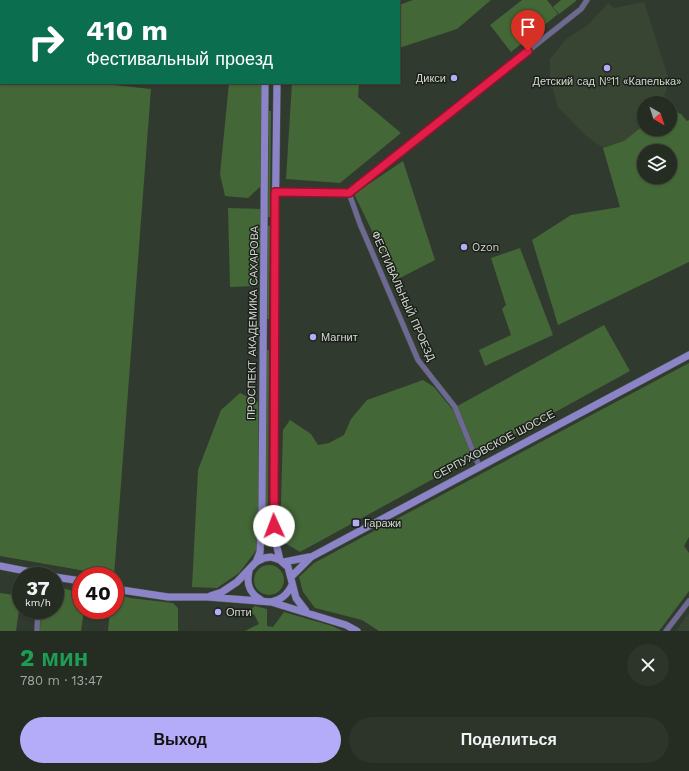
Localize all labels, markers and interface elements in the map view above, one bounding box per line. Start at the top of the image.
pin [511,10,545,51]
text: 410 m [86,14,168,47]
icon: right [20,16,72,68]
icon: arrive [517,16,539,38]
text: Фестивальный проезд [86,48,273,69]
marker: Детский сад №11 «Капелька» [602,63,612,73]
place label: Дикси [416,72,446,85]
marker: Дикси [449,73,459,83]
place label: Детский сад №11 «Капелька» [532,75,682,88]
north arrow [637,96,677,136]
map controls [637,96,677,184]
button: layers [637,144,677,184]
street label: ПРОСПЕКТ АКАДЕМИКА САХАРОВА [245,225,261,420]
street label: ФЕСТИВАЛЬНЫЙ ПРОЕЗД [368,229,438,364]
place label: Ozon [472,241,499,254]
marker: Ozon [459,242,469,252]
place label: Магнит [321,331,358,344]
marker: Магнит [308,332,318,342]
street label: СЕРПУХОВСКОЕ ШОССЕ [431,407,557,483]
position arrow [253,505,295,547]
place label: Гаражи [364,517,401,530]
marker: Гаражи [351,518,361,528]
speed limit sign: 40 [72,567,124,619]
text: 37 [26,576,50,600]
text: km/h [25,597,51,608]
place label: Опти [226,606,252,619]
marker: Опти [213,607,223,617]
text: 2 мин [20,644,88,672]
button: close [627,644,669,686]
text: 780 m · 13:47 [20,673,103,688]
button: Выход [20,717,341,763]
button: Поделиться [349,717,669,763]

